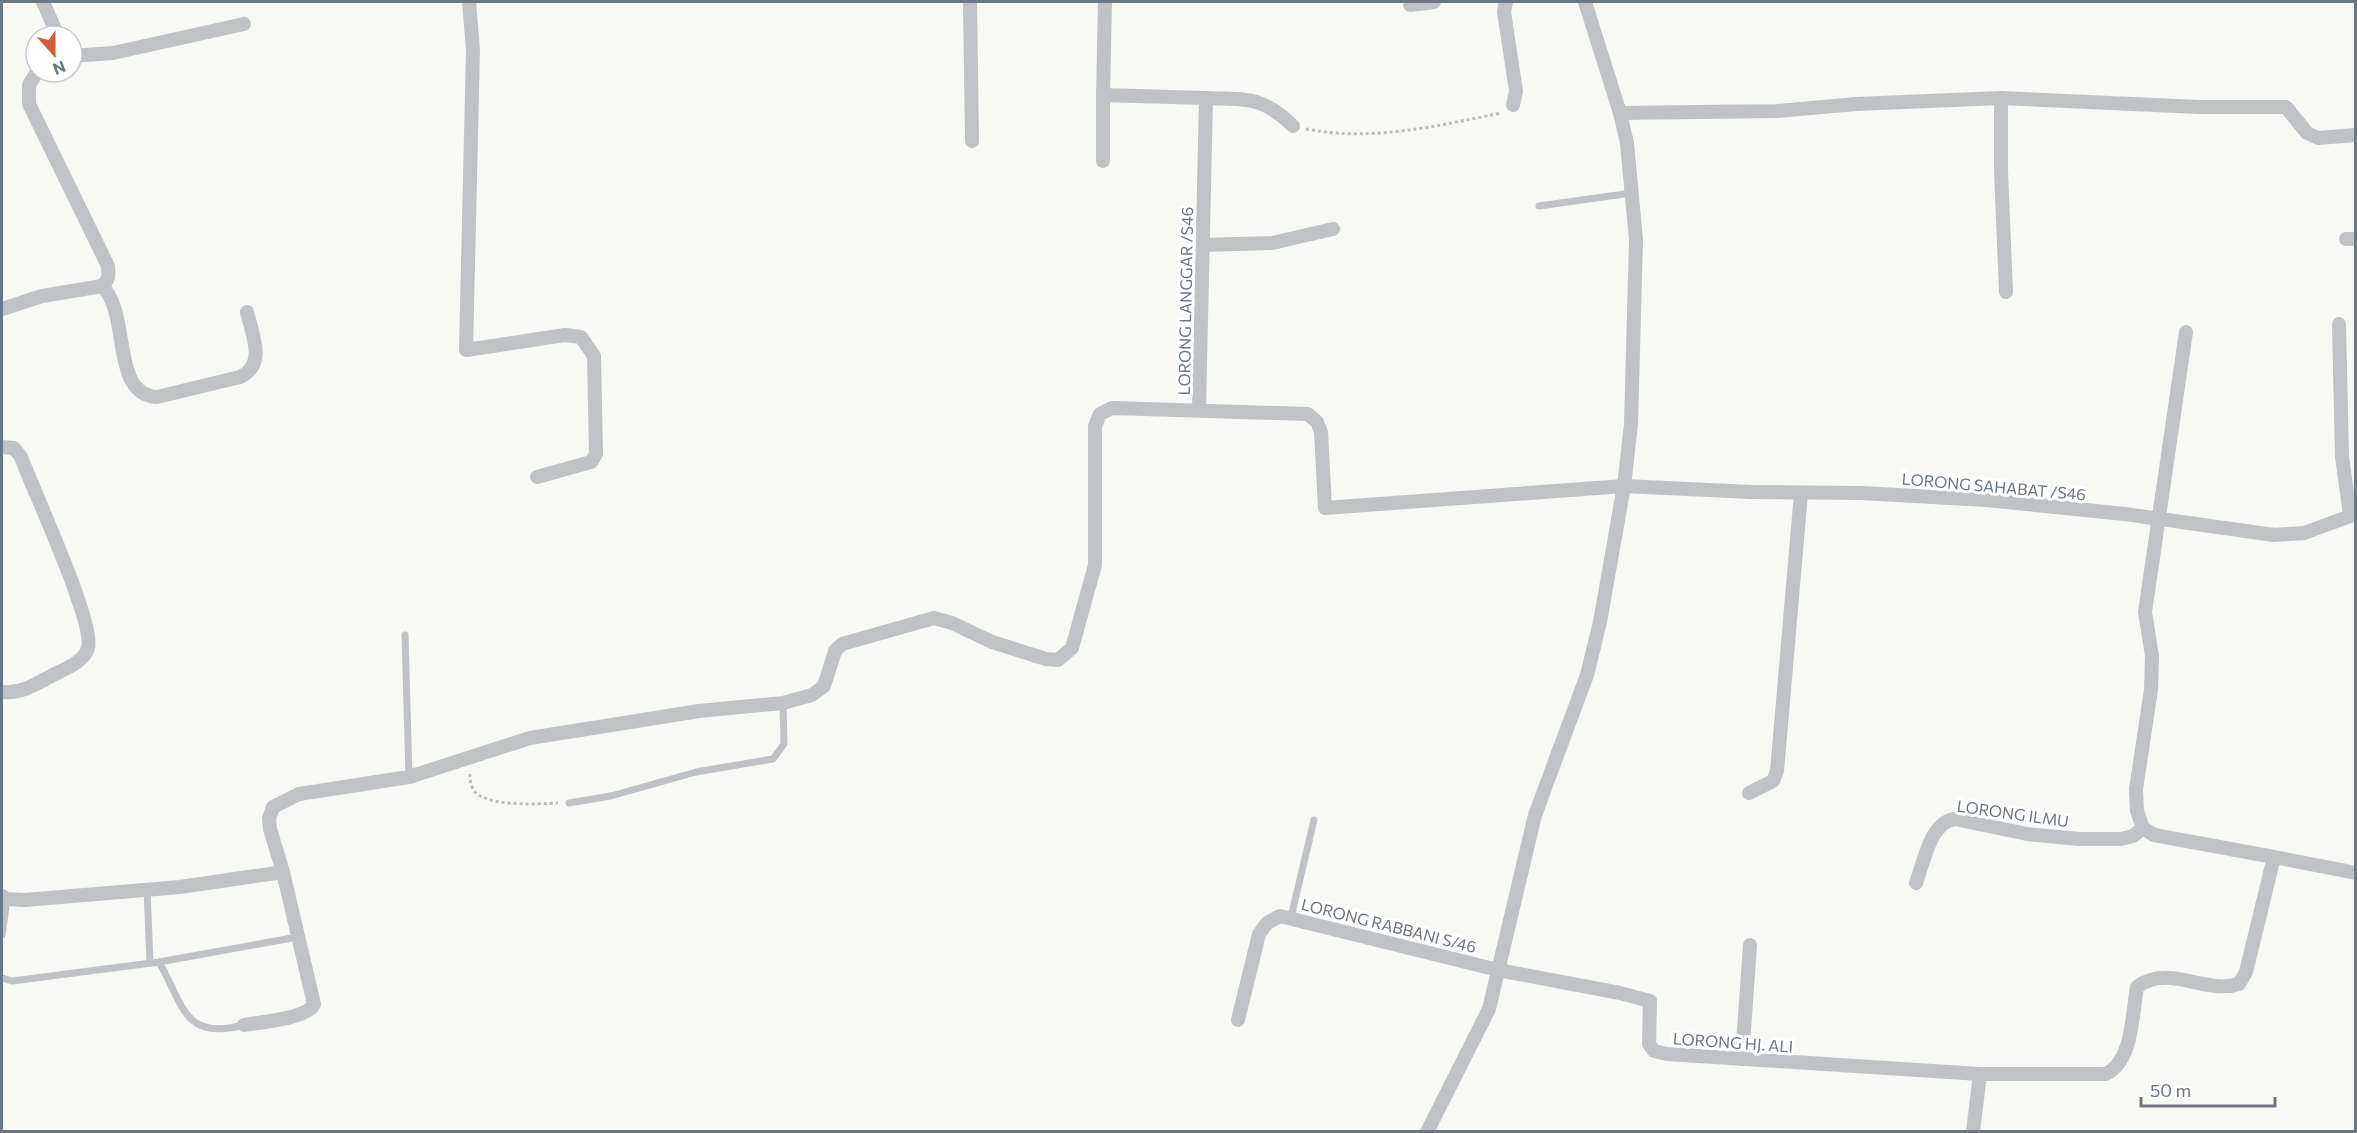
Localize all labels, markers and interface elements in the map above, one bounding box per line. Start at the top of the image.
north arrow [24,24,84,84]
text: N [51,57,69,79]
street label: LORONG LANGGAR /S46 [1174,206,1196,396]
street label: LORONG SAHABAT /S46 [1901,468,2087,504]
street label: LORONG ILMU [1956,796,2070,830]
street label: LORONG RABBANI S/46 [1299,894,1479,956]
street label: LORONG HJ. ALI [1672,1028,1794,1056]
scale bar [2141,1070,2274,1108]
text: 50 m [2150,1079,2191,1101]

